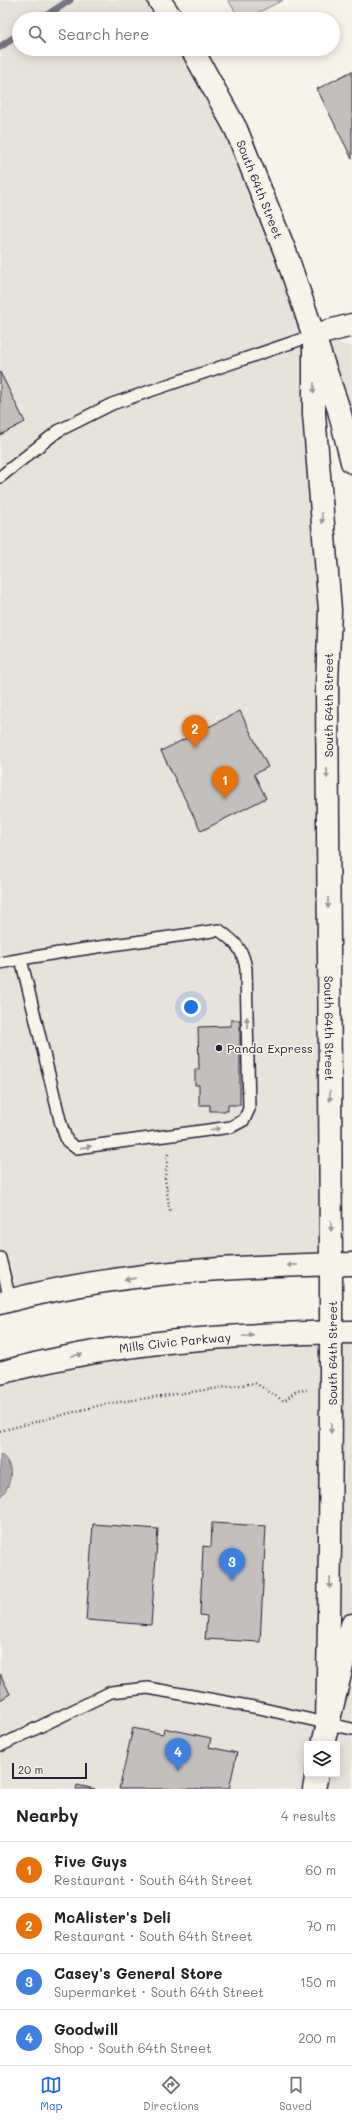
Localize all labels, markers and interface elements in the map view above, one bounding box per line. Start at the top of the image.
search box [12,12,340,56]
icon: search [26,23,48,45]
text: Search here [58,24,149,44]
street label: South 64th Street [233,137,287,241]
one-way arrow [311,382,317,395]
one-way arrow [319,512,326,524]
street label: South 64th Street [320,653,336,757]
pin: 2 [182,715,208,748]
pin: 1 [212,766,238,799]
one-way arrow [324,767,330,780]
one-way arrow [325,897,332,909]
street label: South 64th Street [321,976,338,1081]
your location [181,997,201,1017]
one-way arrow [244,1015,250,1028]
place label: Panda Express [227,1040,313,1056]
marker: Panda Express [214,1043,224,1053]
one-way arrow [327,1090,333,1103]
one-way arrow [209,1126,221,1132]
one-way arrow [80,1144,92,1150]
one-way arrow [328,1220,334,1233]
one-way arrow [285,1262,298,1268]
one-way arrow [125,1276,137,1282]
street label: South 64th Street [324,1301,340,1405]
street label: Mills Civic Parkway [118,1329,232,1356]
one-way arrow [242,1333,255,1339]
one-way arrow [71,1351,83,1357]
one-way arrow [328,1422,334,1435]
pin: 3 [219,1548,245,1581]
one-way arrow [327,1577,333,1590]
pin: 4 [165,1738,191,1771]
map controls [304,1741,340,1777]
button: layers [304,1741,340,1777]
scale bar [12,1761,87,1780]
text: 20 m [18,1762,43,1777]
text: Nearby [16,1804,78,1826]
text: 4 results [281,1807,336,1824]
text: Five Guys [54,1851,127,1871]
text: 1 [26,1861,32,1878]
text: 60 m [306,1861,336,1878]
text: Restaurant · South 64th Street [54,1871,253,1888]
text: McAlister's Deli [54,1907,171,1927]
text: 2 [25,1917,33,1934]
text: 70 m [306,1917,336,1934]
text: Restaurant · South 64th Street [54,1927,253,1944]
text: Casey's General Store [54,1963,222,1983]
text: 3 [25,1973,33,1990]
text: 150 m [300,1973,336,1990]
text: Supermarket · South 64th Street [54,1983,264,2000]
text: Goodwill [54,2019,118,2039]
text: 4 [25,2029,33,2046]
text: 200 m [298,2029,336,2046]
text: Shop · South 64th Street [54,2039,212,2056]
tab: Map [40,2074,63,2113]
tab: Directions [143,2074,199,2113]
tab: Saved [279,2074,312,2113]

